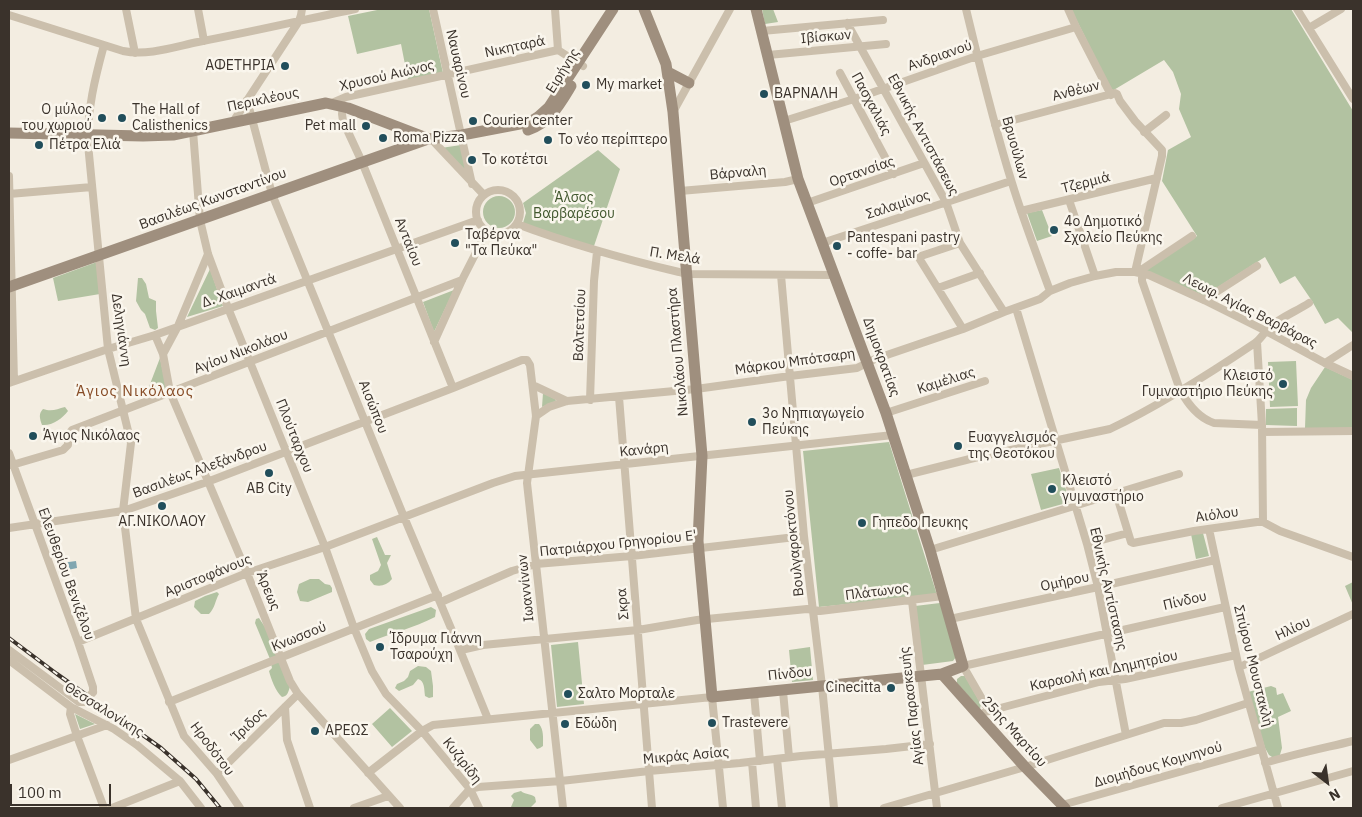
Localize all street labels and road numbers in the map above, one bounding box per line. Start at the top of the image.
street label: Ιβίσκων [800,26,852,48]
street label: Ναυαρίνου [442,28,474,100]
street label: Νικηταρά [483,32,547,62]
street label: Ανδριανού [905,37,975,75]
street label: Ειρήνης [543,45,583,97]
street label: Χρυσού Αιώνος [338,57,436,95]
street label: Πασχαλιάς [847,70,895,138]
street label: Εθνικής Αντιστάσεως [884,71,962,199]
street label: Ανθέων [1051,77,1101,105]
street label: Περικλέους [226,84,300,116]
street label: Βρυούλων [998,114,1032,182]
street label: Ορτανσίας [827,153,897,191]
street label: Βάρναλη [709,162,767,184]
street label: Βασιλέως Κωνσταντίνου [137,164,289,234]
street label: Τζερμιά [1060,169,1112,197]
street label: Σαλαμίνος [864,187,932,223]
street label: Ανταίου [391,215,425,269]
street label: Π. Μελά [648,244,702,268]
street label: Δ. Χαιμαντά [200,270,278,312]
street label: Λεωφ. Αγίας Βαρβάρας [1180,270,1320,352]
street label: Νικολάου Πλαστήρα [664,287,692,417]
street label: Βαλτετσίου [570,288,590,362]
street label: Δεληγιάννη [108,292,134,368]
street label: Δημοκρατίας [859,315,903,399]
street label: Αγίου Νικολάου [192,326,290,378]
street label: Μάρκου Μπότσαρη [734,345,856,379]
street label: Καμέλιας [915,364,977,398]
street label: Αισώπου [355,378,391,436]
street label: Πλούταρχου [272,397,316,475]
street label: Βασιλέως Αλεξάνδρου [130,438,270,502]
street label: Κανάρη [619,439,669,461]
street label: Βουλγαροκτόνου [780,489,808,597]
street label: Αιόλου [1194,504,1240,526]
street label: Ελευθερίου Βενιζέλου [34,505,98,643]
street label: Εθνικής Αντίστασης [1086,526,1130,652]
street label: Πατριάρχου Γρηγορίου Ε' [539,527,697,561]
street label: Αριστοφάνους [162,551,254,601]
street label: Ιωαννίνων [514,553,538,623]
street label: Άρεως [253,569,283,613]
street label: Ομήρου [1039,569,1091,595]
street label: Πλάτωνος [844,580,910,604]
street label: Σκρα [613,587,633,621]
street label: Πίνδου [1161,588,1209,614]
street label: Σπύρου Μουστακλή [1230,604,1276,728]
street label: Ηλίου [1273,614,1313,644]
street label: Κνωσσού [269,618,329,656]
street label: Αγίας Παρασκευής [896,646,928,766]
street label: Καραολή και Δημητρίου [1028,647,1180,695]
street label: Πίνδου [767,663,813,685]
street label: Θεσσαλονίκης [61,679,147,741]
street label: 25ης Μαρτίου [978,693,1050,771]
street label: Ίριδος [229,705,269,745]
street label: Ηροδότου [186,719,238,779]
street label: Κυζιρίδη [439,734,485,788]
street label: Διομήδους Κομνηνού [1092,739,1224,791]
street label: Μικράς Ασίας [642,744,730,768]

